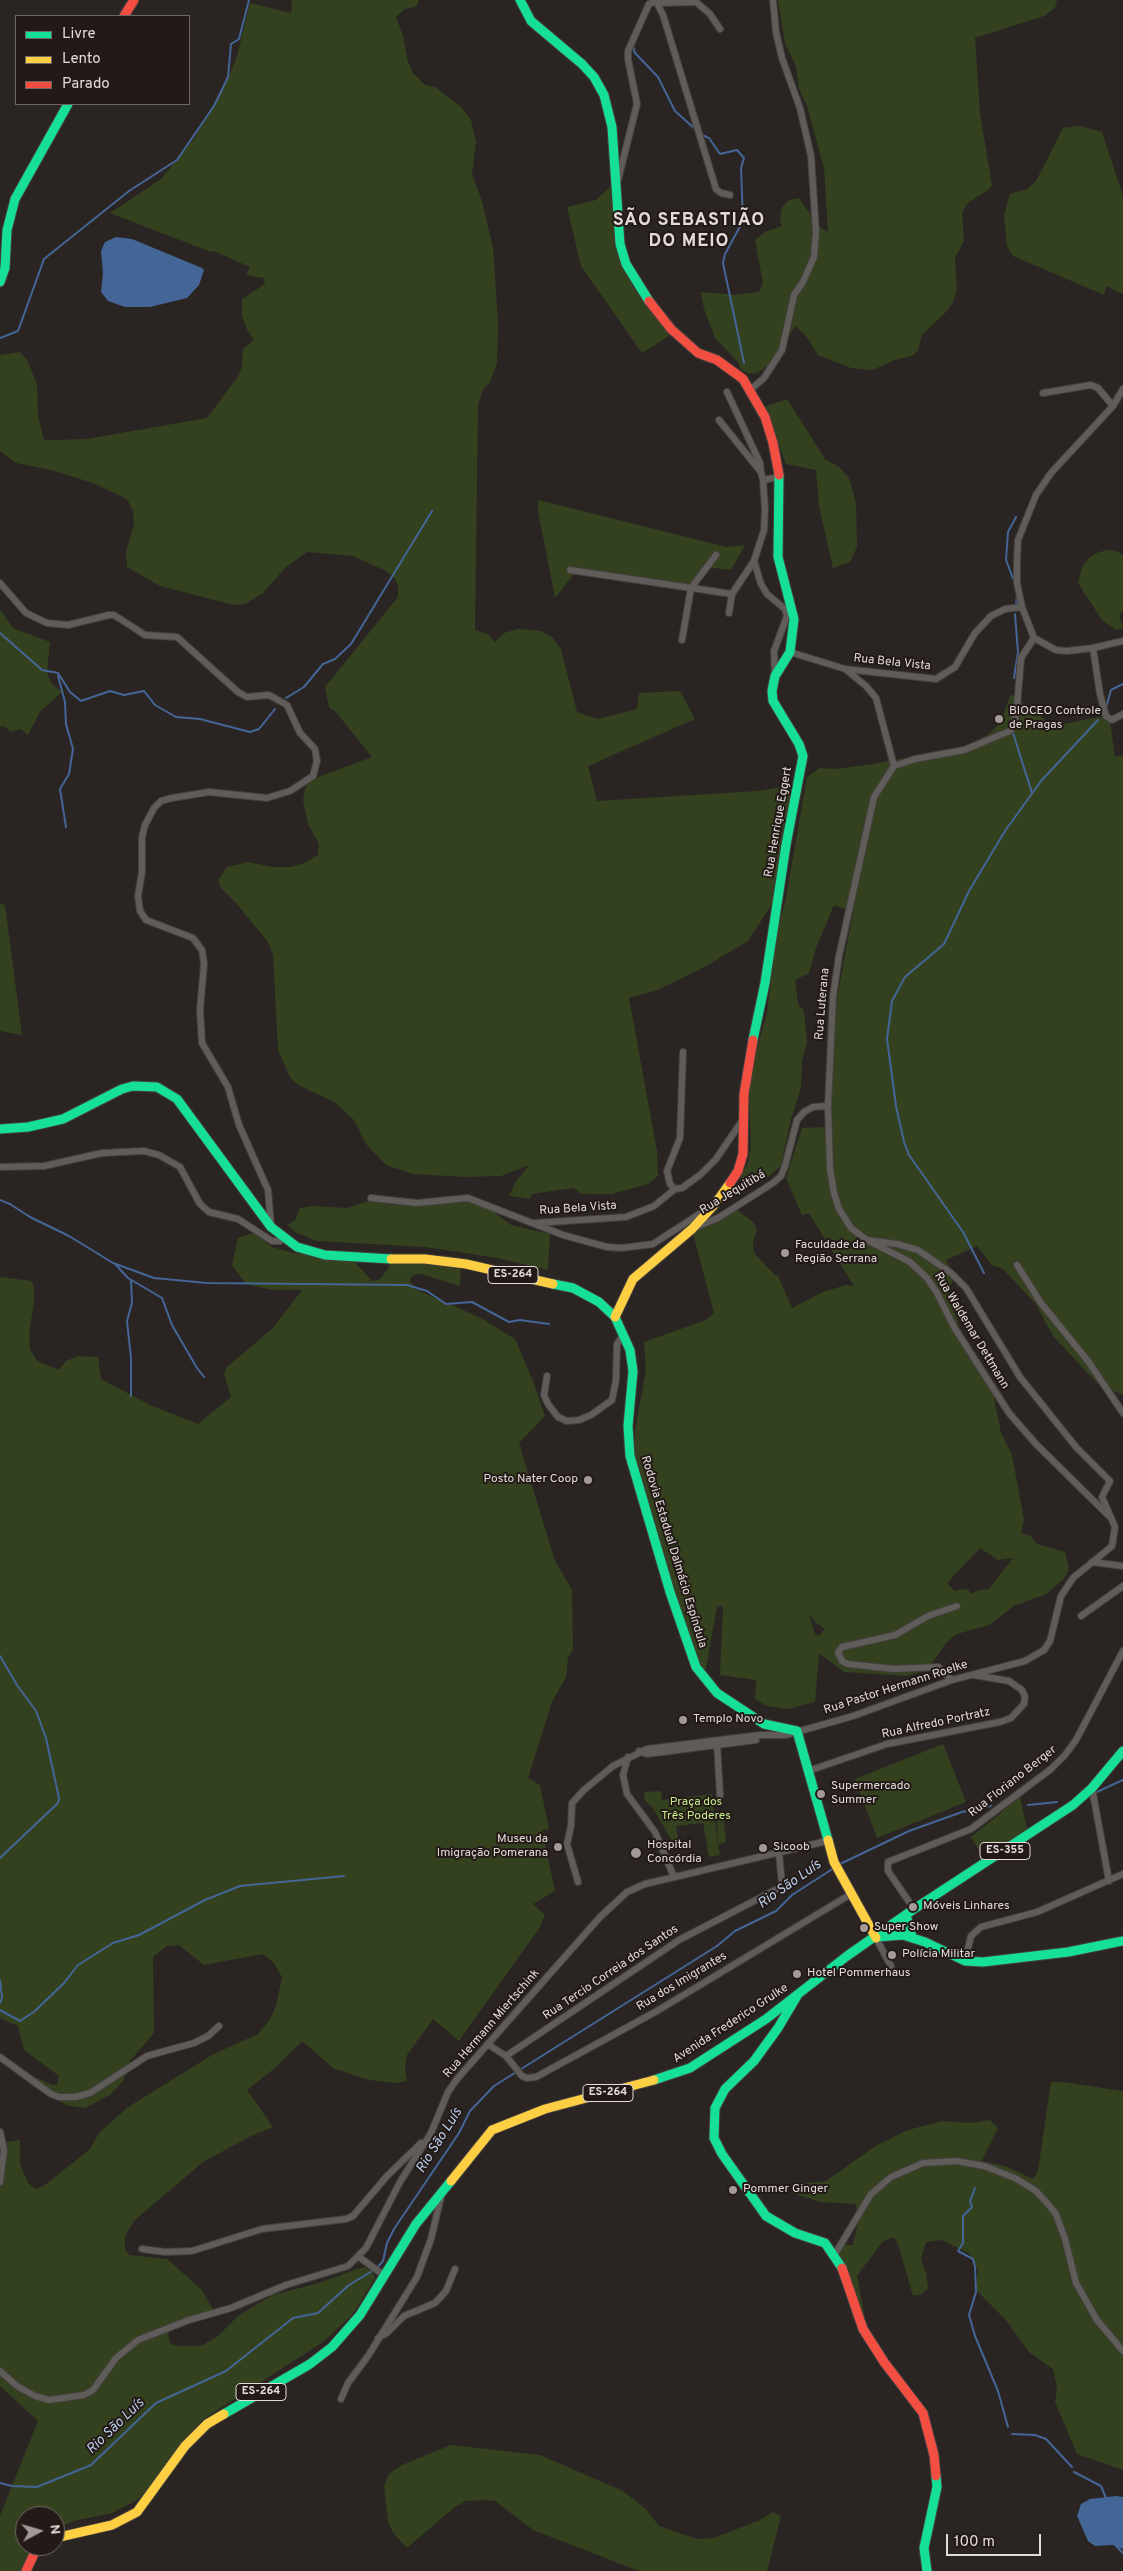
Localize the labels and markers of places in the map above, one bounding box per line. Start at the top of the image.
place label: BIOCEO Controle de Pragas [1009,705,1101,733]
marker: BIOCEO Controle de Pragas [993,713,1005,725]
place label: Faculdade da Região Serrana [795,1239,877,1267]
marker: Faculdade da Região Serrana [779,1247,791,1259]
place label: Posto Nater Coop [484,1473,578,1487]
marker: Posto Nater Coop [582,1474,594,1486]
place label: Templo Novo [693,1713,763,1727]
marker: Templo Novo [677,1714,689,1726]
place label: Supermercado Summer [831,1780,910,1808]
marker: Supermercado Summer [815,1788,827,1800]
place label: Museu da Imigração Pomerana [437,1833,548,1861]
place label: Hospital Concórdia [647,1839,702,1867]
marker: Museu da Imigração Pomerana [552,1841,564,1853]
place label: Sicoob [773,1841,810,1855]
marker: Sicoob [757,1842,769,1854]
marker: Hospital Concórdia [629,1846,643,1860]
place label: Móveis Linhares [923,1900,1010,1914]
marker: Móveis Linhares [907,1901,919,1913]
place label: Super Show [874,1921,938,1935]
marker: Super Show [858,1922,870,1934]
place label: Polícia Militar [902,1948,975,1962]
marker: Polícia Militar [886,1949,898,1961]
place label: Hotel Pommerhaus [807,1967,910,1981]
marker: Hotel Pommerhaus [791,1968,803,1980]
place label: Pommer Ginger [743,2183,828,2197]
marker: Pommer Ginger [727,2184,739,2196]

